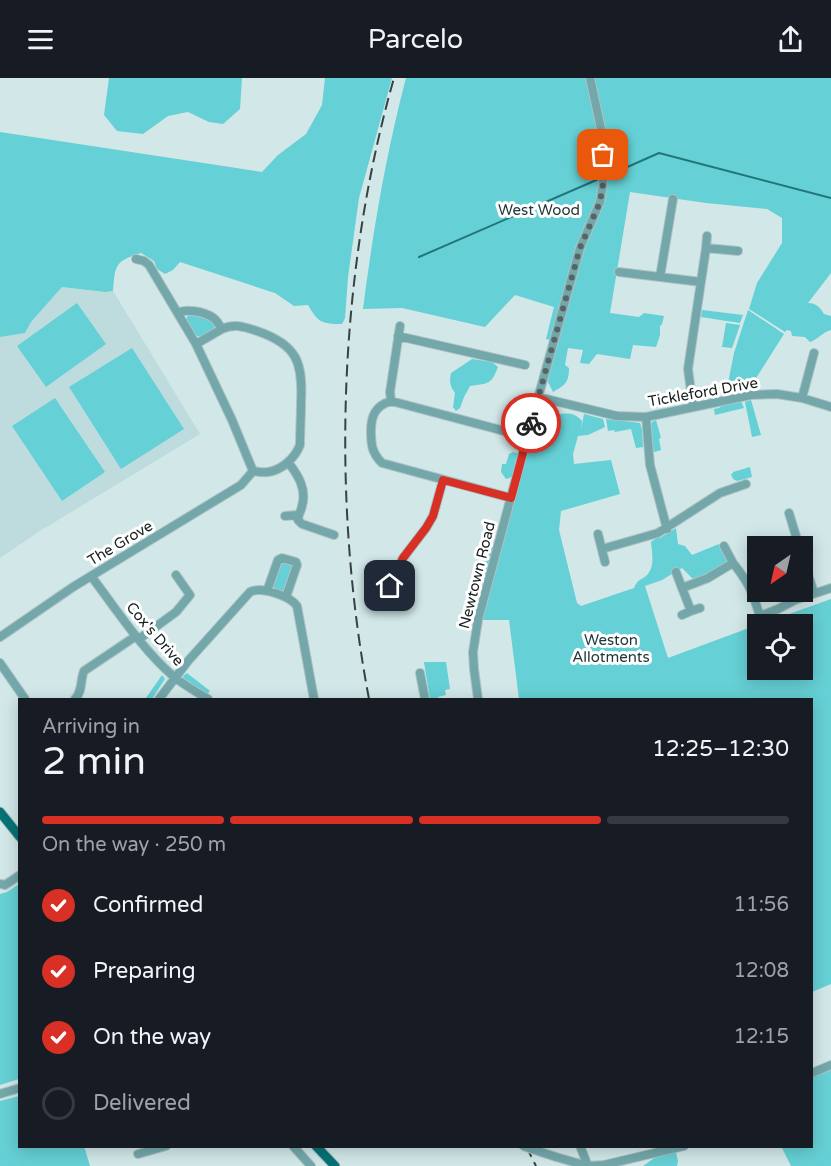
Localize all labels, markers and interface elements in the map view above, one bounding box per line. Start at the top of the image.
icon: menu [24,23,57,56]
text: Parcelo [368,23,463,56]
icon: share [774,23,807,56]
pin [577,129,628,180]
icon: bag [586,138,619,171]
park label: West Wood [498,201,580,219]
street label: Tickleford Drive [647,373,759,411]
courier [501,393,561,453]
icon: bike [515,407,548,440]
street label: The Grove [84,517,156,569]
street label: Newtown Road [455,520,499,630]
north arrow [747,536,813,602]
map controls [747,536,813,680]
pin [364,560,415,611]
icon: home [373,569,406,602]
street label: Cox's Drive [122,598,188,670]
button: locate [747,614,813,680]
park label: Weston Allotments [572,631,650,666]
text: Arriving in [42,715,140,739]
text: 12:25–12:30 [652,736,789,762]
text: 2 min [42,738,146,785]
text: On the way · 250 m [42,833,226,857]
icon: check [42,889,75,922]
text: Confirmed [93,892,203,918]
text: 11:56 [734,893,789,917]
icon: check [42,955,75,988]
text: Preparing [93,958,196,984]
text: 12:08 [734,959,789,983]
icon: check [42,1021,75,1054]
text: On the way [93,1024,211,1050]
text: 12:15 [734,1025,789,1049]
text: Delivered [93,1090,191,1116]

